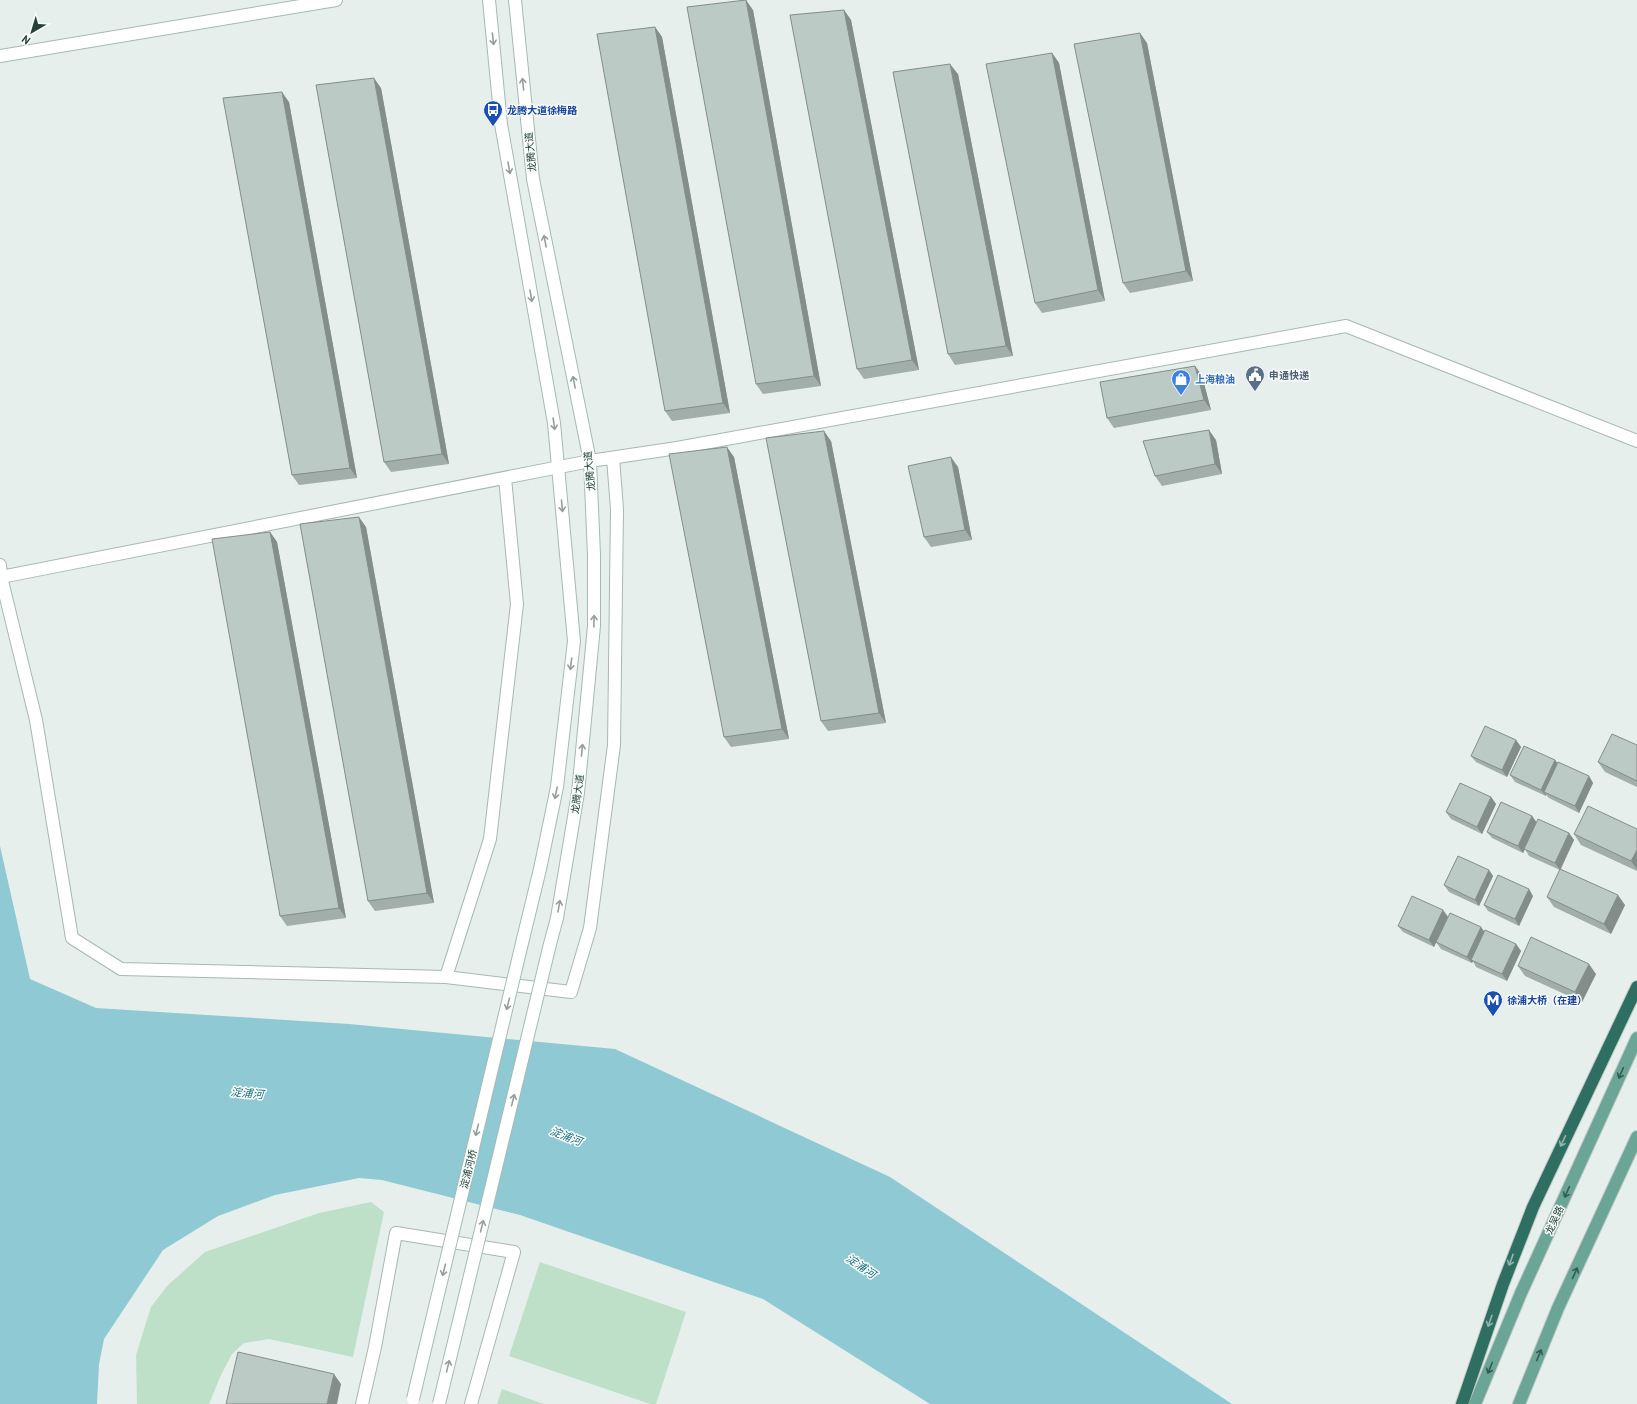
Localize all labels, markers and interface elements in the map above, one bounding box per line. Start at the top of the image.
north arrow [12,12,52,52]
text: N [19,32,33,48]
one-way arrow [489,32,497,45]
one-way arrow [519,78,526,91]
bus stop icon: 龙腾大道徐梅路 [482,99,504,127]
place label: 龙腾大道徐梅路 [507,104,578,117]
street label: 龙腾大道 [522,131,539,173]
one-way arrow [505,161,513,174]
one-way arrow [541,235,549,248]
one-way arrow [528,289,536,302]
public building icon: 申通快递 [1244,364,1266,392]
shop icon: 上海粮油 [1170,368,1192,396]
place label: 申通快递 [1269,369,1310,382]
place label: 上海粮油 [1195,373,1235,386]
one-way arrow [569,376,577,389]
one-way arrow [550,417,558,430]
street label: 龙腾大道 [581,450,598,492]
one-way arrow [558,499,565,512]
one-way arrow [590,615,598,628]
one-way arrow [567,657,575,670]
one-way arrow [579,744,586,757]
street label: 龙腾大道 [568,773,587,815]
one-way arrow [551,786,559,799]
one-way arrow [555,900,563,913]
metro station icon: 徐浦大桥（在建） [1482,989,1504,1017]
place label: 徐浦大桥（在建） [1507,994,1587,1007]
one-way arrow [503,997,511,1010]
one-way arrow [1617,1067,1624,1079]
water label: 淀浦河 [230,1085,266,1102]
one-way arrow [509,1094,517,1107]
one-way arrow [473,1123,481,1136]
water label: 淀浦河 [548,1124,586,1149]
one-way arrow [1559,1134,1566,1146]
street label: 淀浦河桥 [457,1148,480,1190]
one-way arrow [1563,1185,1570,1197]
street label: 龙吴路 [1542,1204,1566,1237]
one-way arrow [479,1220,486,1233]
water label: 淀浦河 [843,1251,880,1282]
one-way arrow [1507,1254,1515,1266]
one-way arrow [439,1263,447,1276]
one-way arrow [1571,1267,1579,1279]
one-way arrow [1486,1315,1494,1327]
one-way arrow [1536,1349,1544,1361]
one-way arrow [445,1360,452,1373]
one-way arrow [1486,1361,1493,1373]

